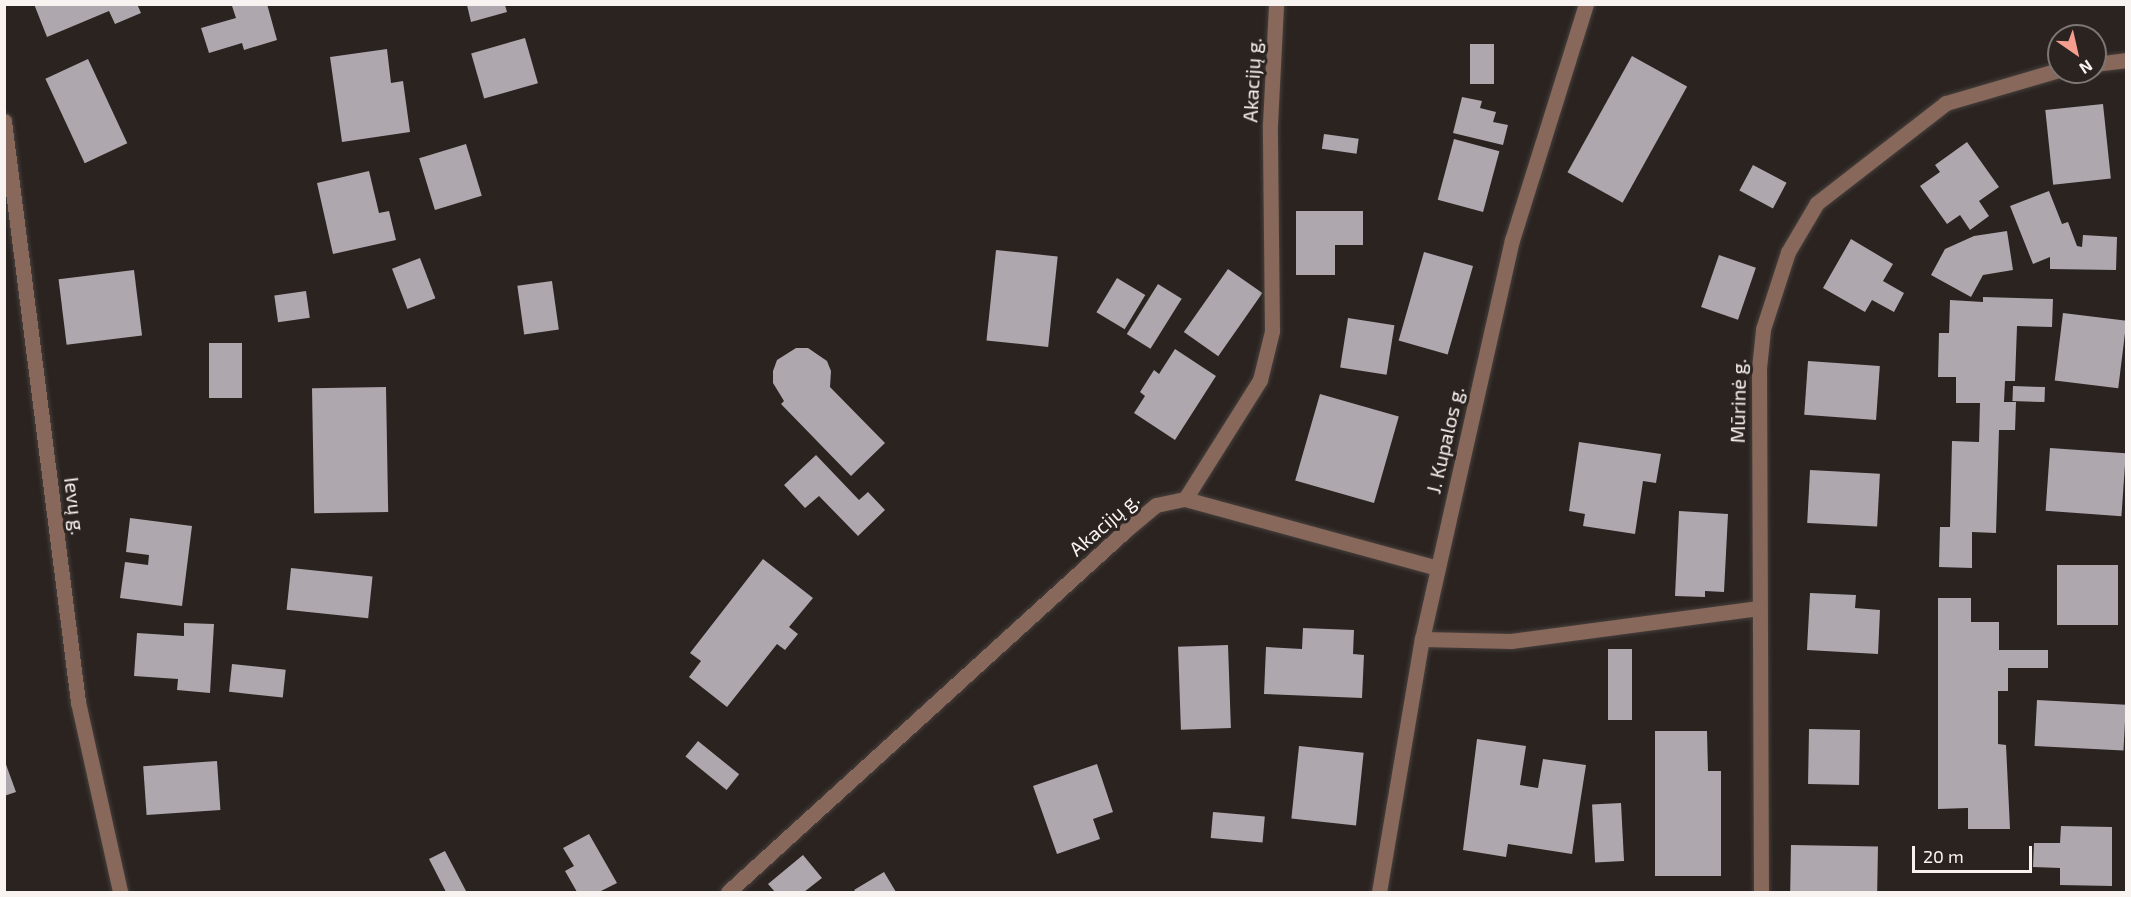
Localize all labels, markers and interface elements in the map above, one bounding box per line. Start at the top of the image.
north arrow [2047,24,2107,84]
street label: Akacijų g. [1238,37,1266,123]
text: N [2076,57,2096,79]
street label: Mūrinė g. [1725,359,1751,443]
street label: J. Kupalos g. [1421,384,1469,496]
street label: Ievų g. [60,476,90,536]
street label: Akacijų g. [1064,487,1144,561]
scale bar [1915,834,2035,872]
text: 20 m [1923,845,1964,867]

